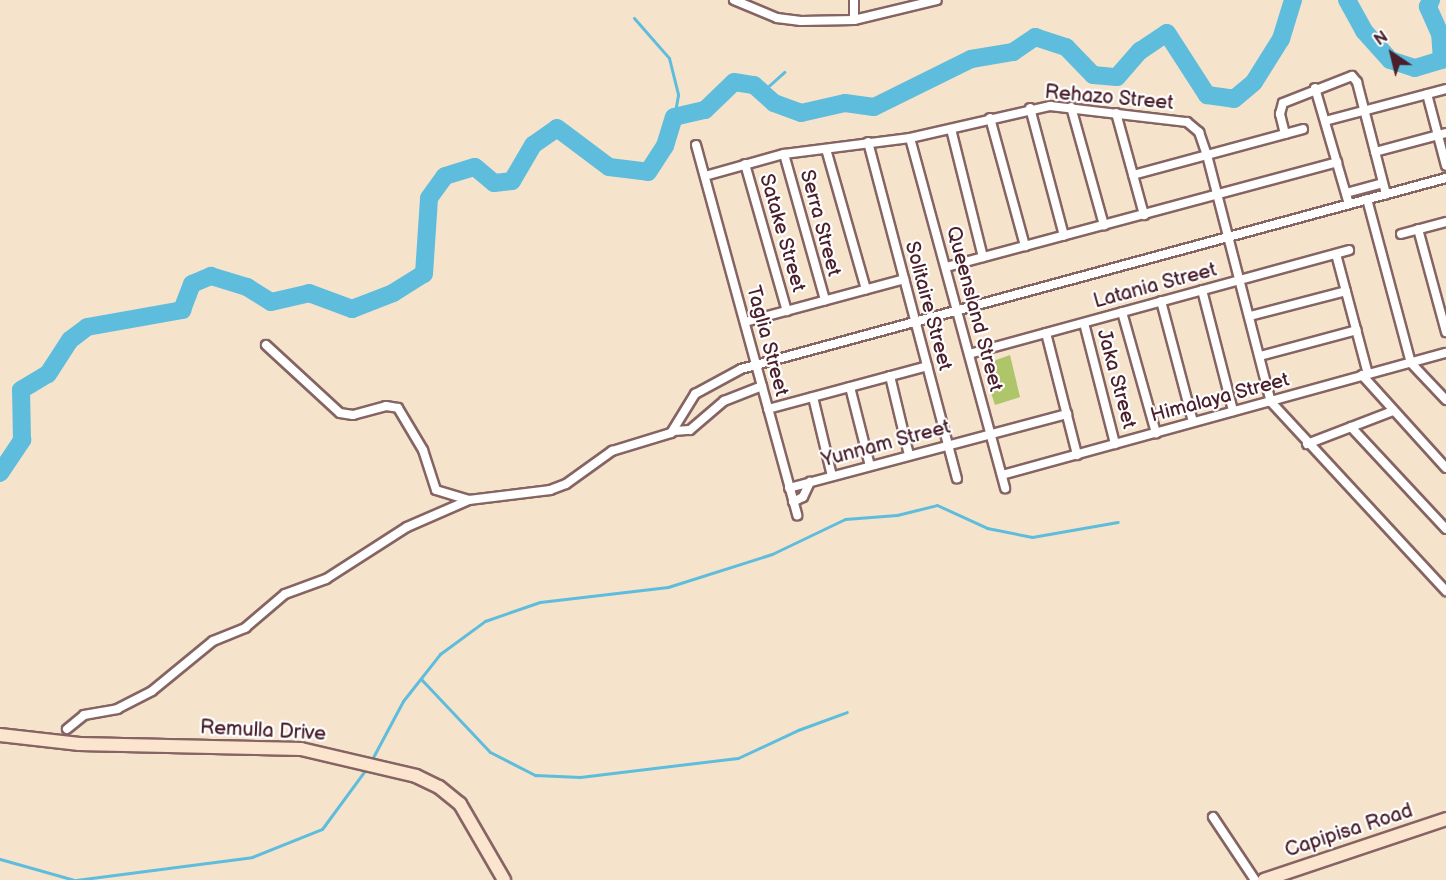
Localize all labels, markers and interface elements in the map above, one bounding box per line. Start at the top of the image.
north arrow [1362,24,1422,84]
text: N [1371,28,1392,50]
street label: Rehazo Street [1043,80,1175,116]
street label: Serra Street [794,167,846,279]
street label: Satake Street [754,171,810,295]
street label: Queensland Street [940,224,1008,394]
street label: Solitaire Street [899,239,957,373]
street label: Latania Street [1091,258,1219,314]
street label: Taglia Street [741,283,793,399]
street label: Jaka Street [1091,326,1141,432]
street label: Himalaya Street [1148,368,1292,428]
street label: Yunnam Street [819,415,953,473]
street label: Remulla Drive [199,716,327,746]
street label: Capipisa Road [1282,799,1416,863]

